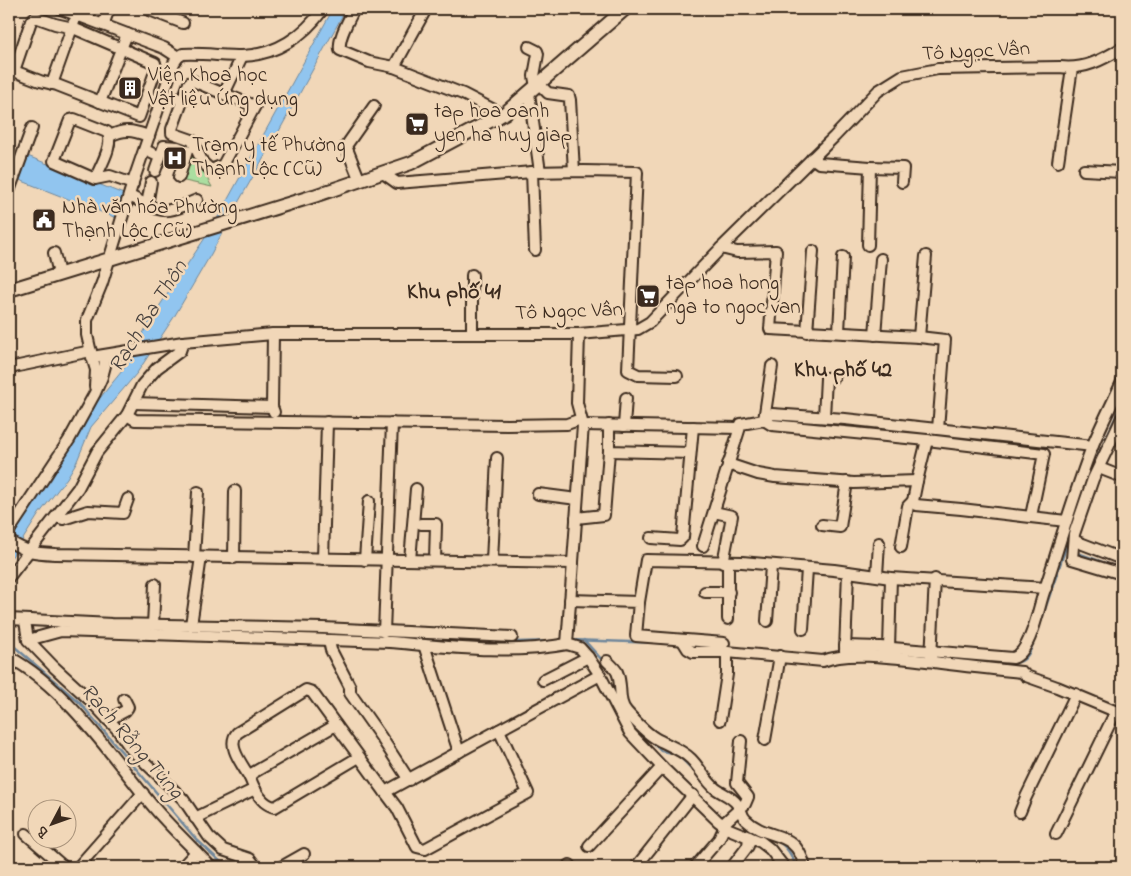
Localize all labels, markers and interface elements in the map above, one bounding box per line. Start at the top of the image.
street label: Tô Ngọc Vân [921,34,1031,72]
place label: Viện Khoa học Vật liệu Ứng dụng [147,61,298,117]
building icon: Viện Khoa học Vật liệu Ứng dụng [117,75,143,101]
place label: tap hoa oanh yen ha huy giap [434,97,572,153]
supermarket icon: tap hoa oanh yen ha huy giap [404,111,430,137]
place label: Trạm y tế Phường Thạnh Lộc (Cũ) [192,131,346,185]
hospital icon: Trạm y tế Phường Thạnh Lộc (Cũ) [162,145,188,171]
place label: Nhà văn hóa Phường Thạnh Lộc (Cũ) [62,193,237,247]
public building icon: Nhà văn hóa Phường Thạnh Lộc (Cũ) [31,207,57,233]
water label: Rạch Ba Thôn [102,254,197,379]
place label: tap hoa hong nga to ngoc van [666,269,801,325]
district label: Khu phố 41 [407,277,501,309]
supermarket icon: tap hoa hong nga to ngoc van [635,283,661,309]
street label: Tô Ngọc Vân [514,295,624,331]
district label: Khu phố 42 [794,355,892,387]
water label: Rạch Rỗng Tùng [72,677,191,808]
north arrow [28,798,78,848]
text: B [32,821,55,843]

